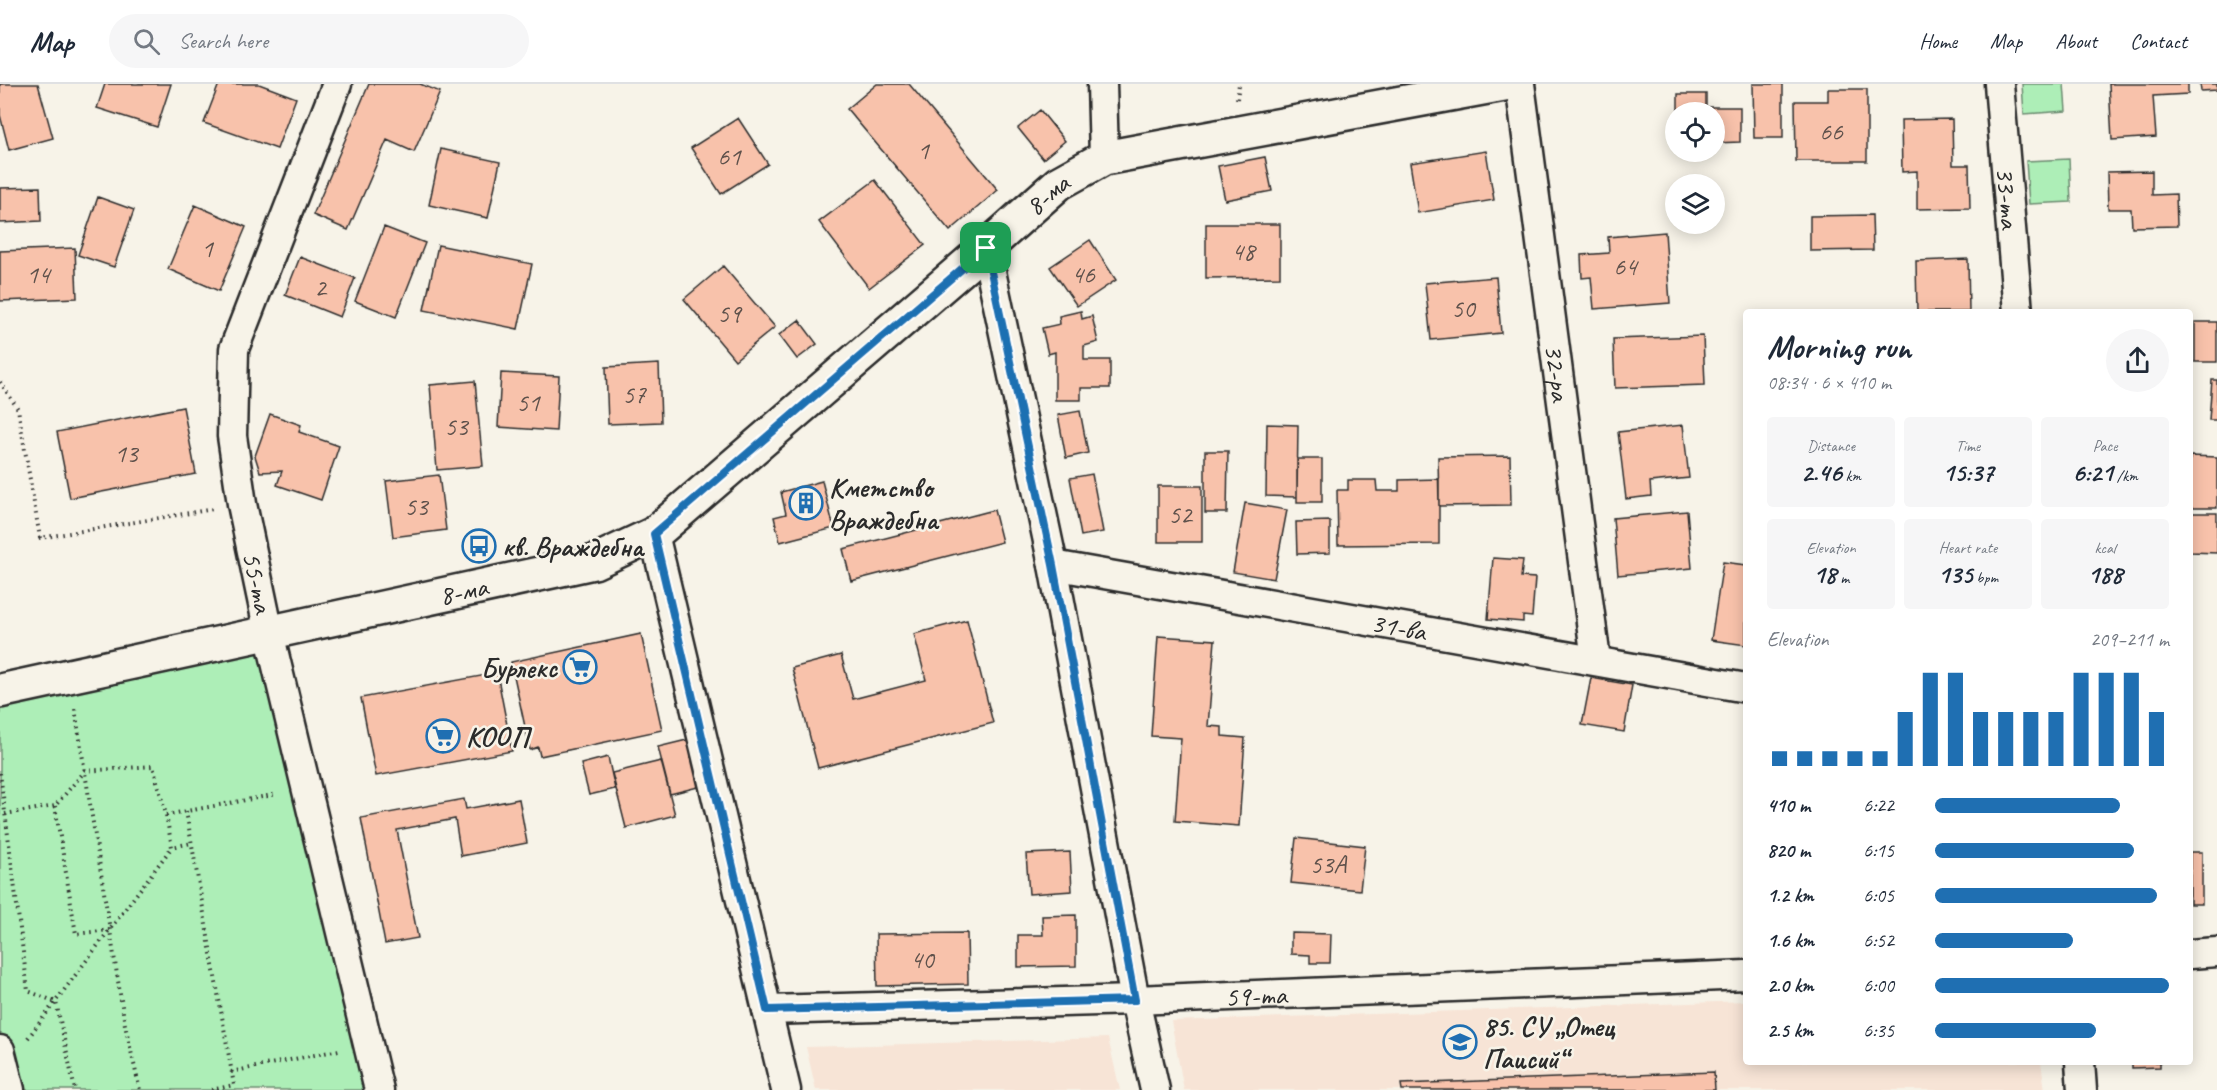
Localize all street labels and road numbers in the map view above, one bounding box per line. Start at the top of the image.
street label: 8-ма [1017,163,1076,223]
street label: 33-та [1988,165,2029,232]
street label: 32-ра [1537,342,1579,405]
street label: 55-та [235,548,282,618]
street label: 8-ма [436,568,492,613]
street label: 31-ва [1368,604,1430,649]
street label: 59-та [1224,976,1289,1014]

